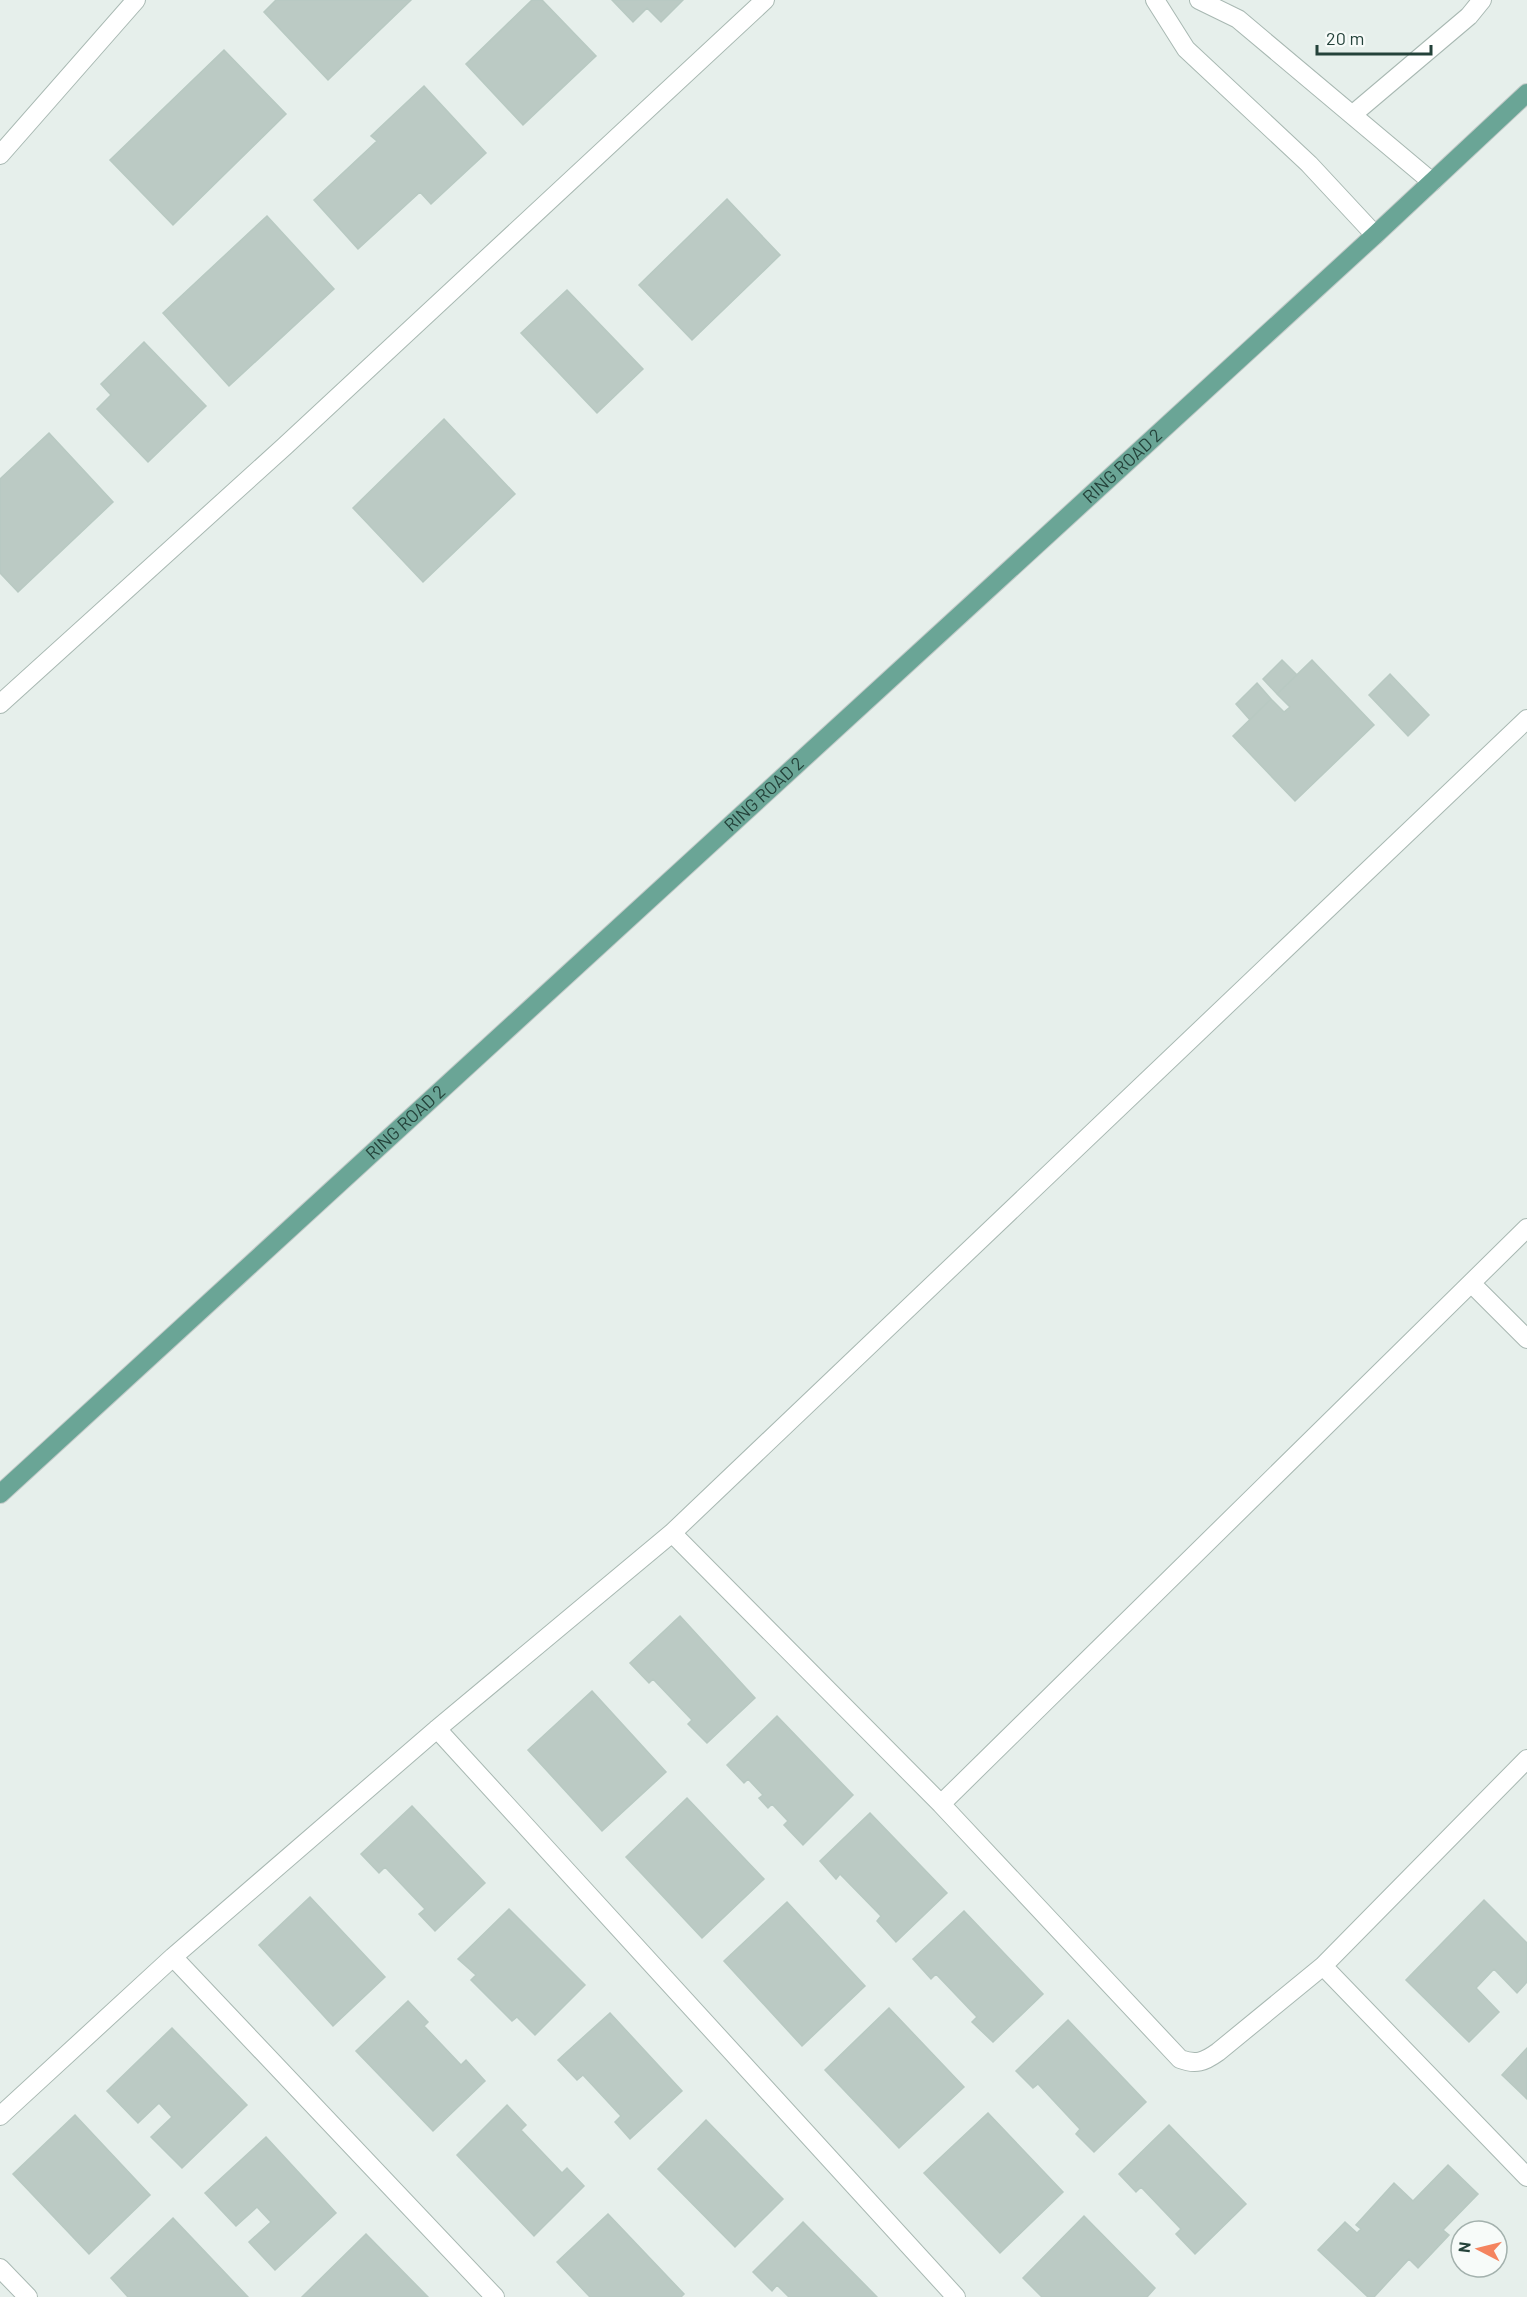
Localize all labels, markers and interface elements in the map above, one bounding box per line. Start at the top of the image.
scale bar [1317,18,1431,56]
text: 20 m [1326,27,1364,49]
street label: RING ROAD 2 [1078,424,1166,507]
street label: RING ROAD 2 [719,752,808,836]
street label: RING ROAD 2 [361,1080,449,1164]
north arrow [1449,2219,1509,2279]
text: N [1454,2241,1474,2254]

